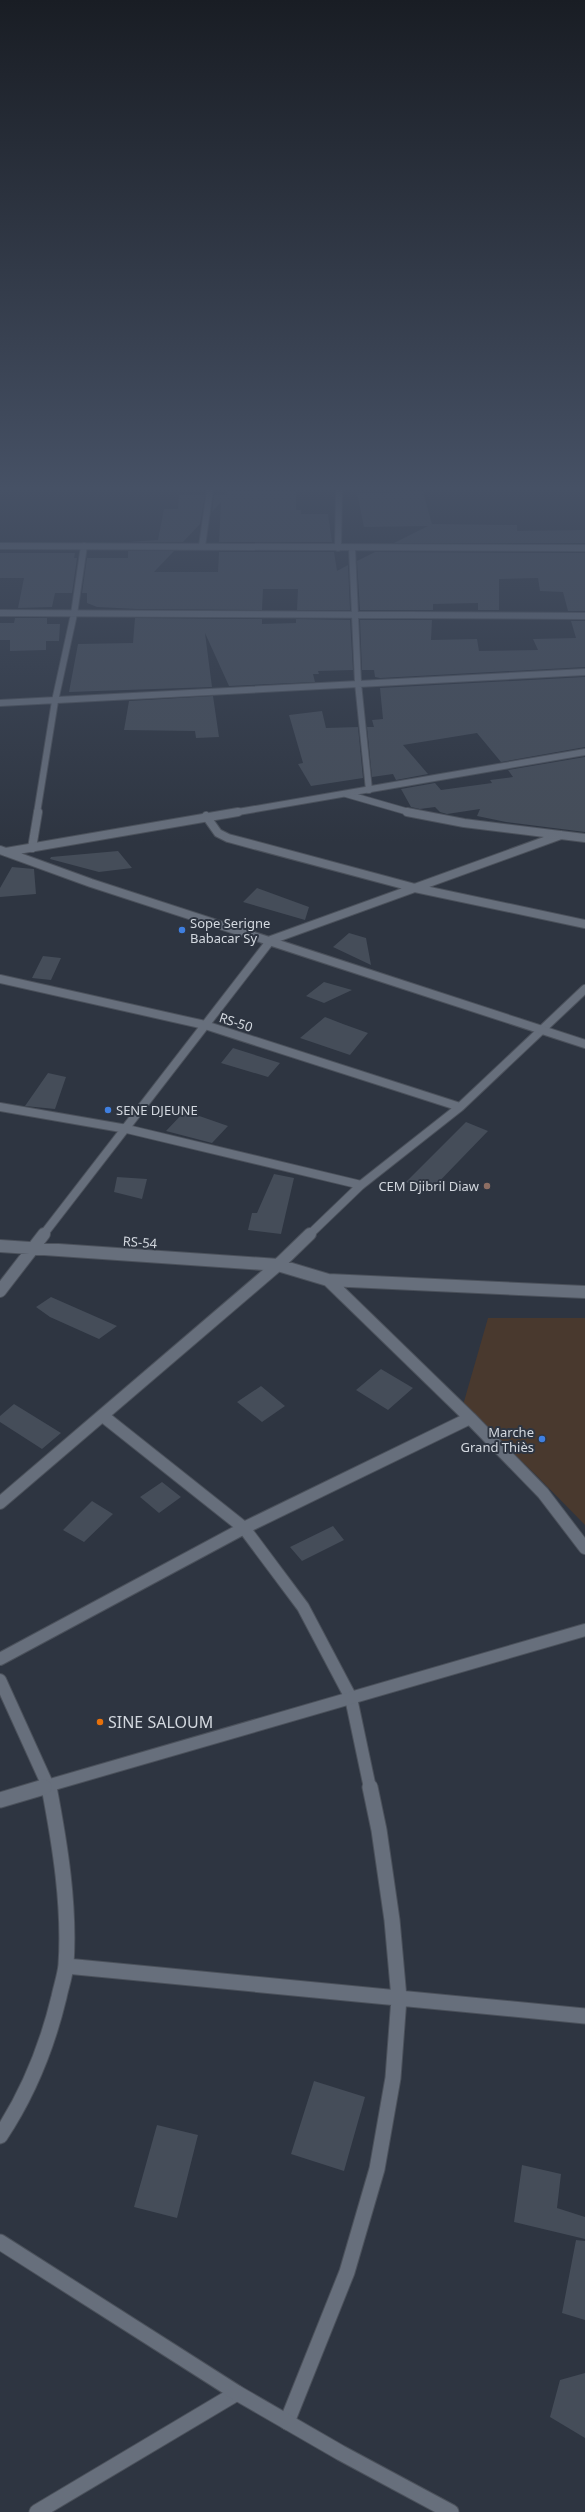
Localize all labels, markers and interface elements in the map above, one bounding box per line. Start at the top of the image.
place label: Sope Serigne Babacar Sy [190,914,270,947]
marker: Sope Serigne Babacar Sy [177,925,187,935]
street label: RS-50 [217,1008,255,1036]
place label: SENE DJEUNE [116,1101,198,1119]
marker: SENE DJEUNE [103,1105,113,1115]
place label: CEM Djibril Diaw [378,1177,480,1195]
marker: CEM Djibril Diaw [482,1181,492,1191]
street label: RS-54 [122,1232,158,1252]
place label: Marche Grand Thiès [461,1423,534,1456]
marker: Marche Grand Thiès [537,1434,547,1444]
place label: SINE SALOUM [108,1711,213,1733]
marker: SINE SALOUM [95,1717,105,1727]

